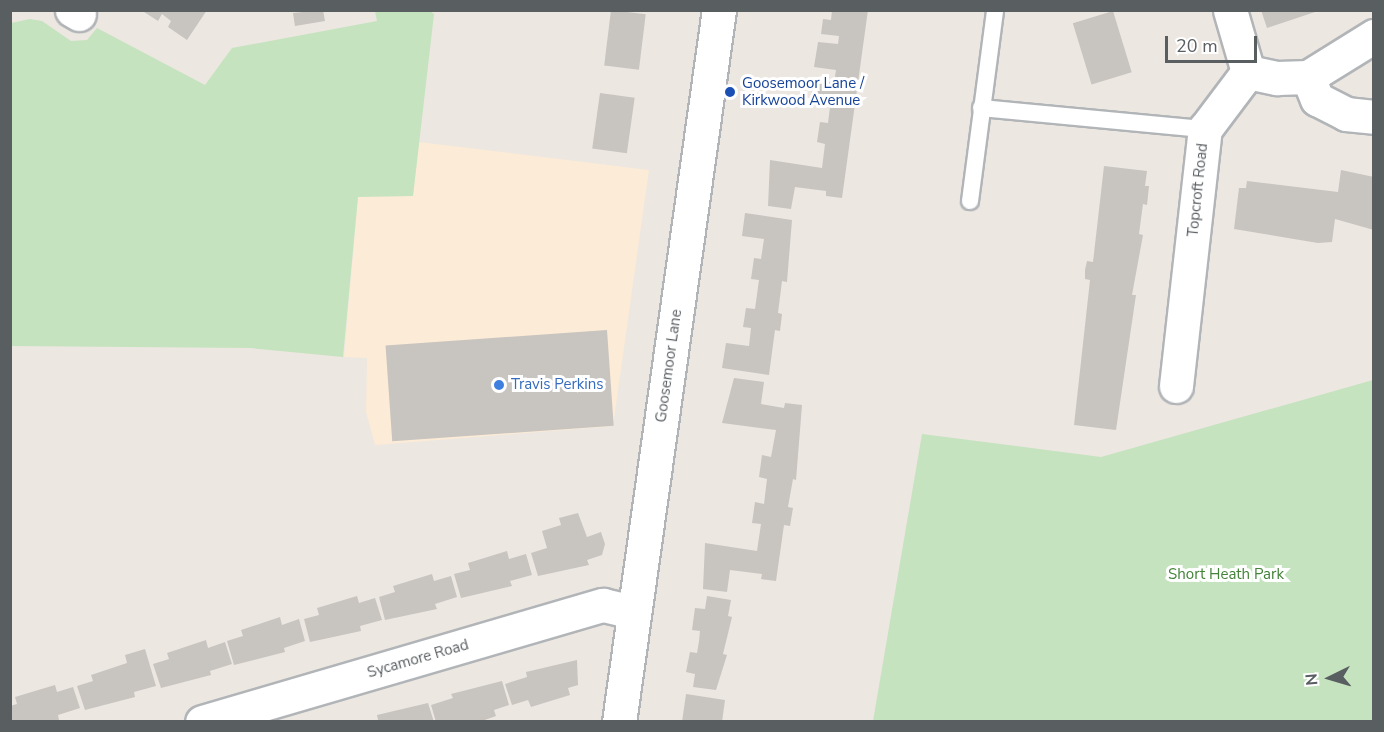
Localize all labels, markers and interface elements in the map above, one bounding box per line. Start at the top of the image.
scale bar [1168,24,1260,62]
text: 20 m [1176,34,1218,58]
place label: Goosemoor Lane / Kirkwood Avenue [742,74,864,109]
marker: Goosemoor Lane / Kirkwood Avenue [723,85,737,99]
street label: Topcroft Road [1184,142,1212,238]
street label: Goosemoor Lane [652,308,686,424]
place label: Travis Perkins [511,376,604,394]
marker: Travis Perkins [492,378,506,392]
park label: Short Heath Park [1168,566,1284,584]
street label: Sycamore Road [365,636,471,682]
north arrow [1300,648,1360,708]
text: N [1301,673,1324,686]

